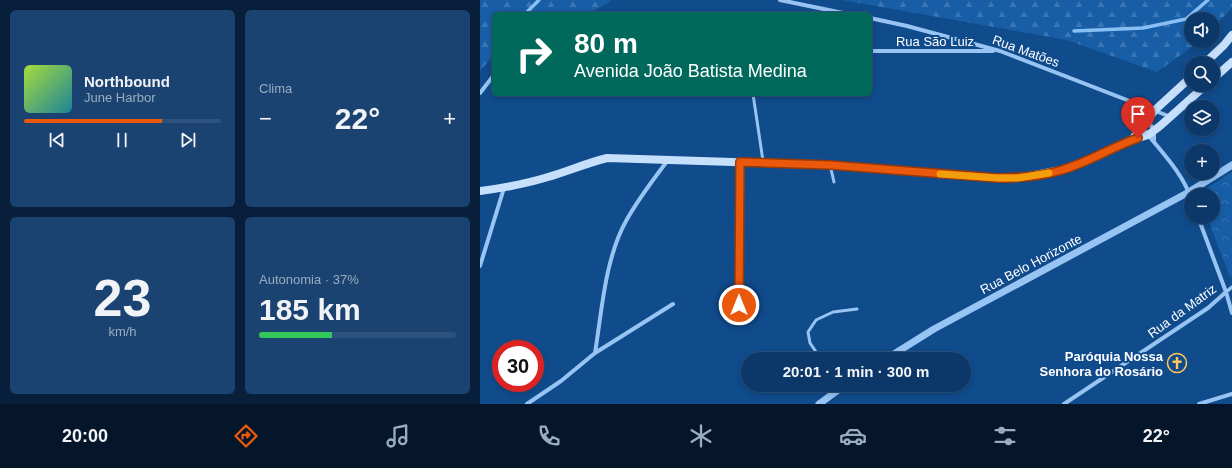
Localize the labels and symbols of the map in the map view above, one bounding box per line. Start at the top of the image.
street label: Rua Matões [991,32,1062,70]
street label: Rua São Luiz [896,34,974,49]
pin [1121,97,1155,138]
street label: Rua Belo Horizonte [978,231,1084,297]
street label: Rua da Matriz [1145,281,1219,341]
position arrow [718,284,760,326]
speed limit sign: 30 [492,340,544,392]
place label: Paróquia Nossa Senhora do Rosário [1039,349,1164,379]
church icon: Paróquia Nossa Senhora do Rosário [1166,352,1188,374]

